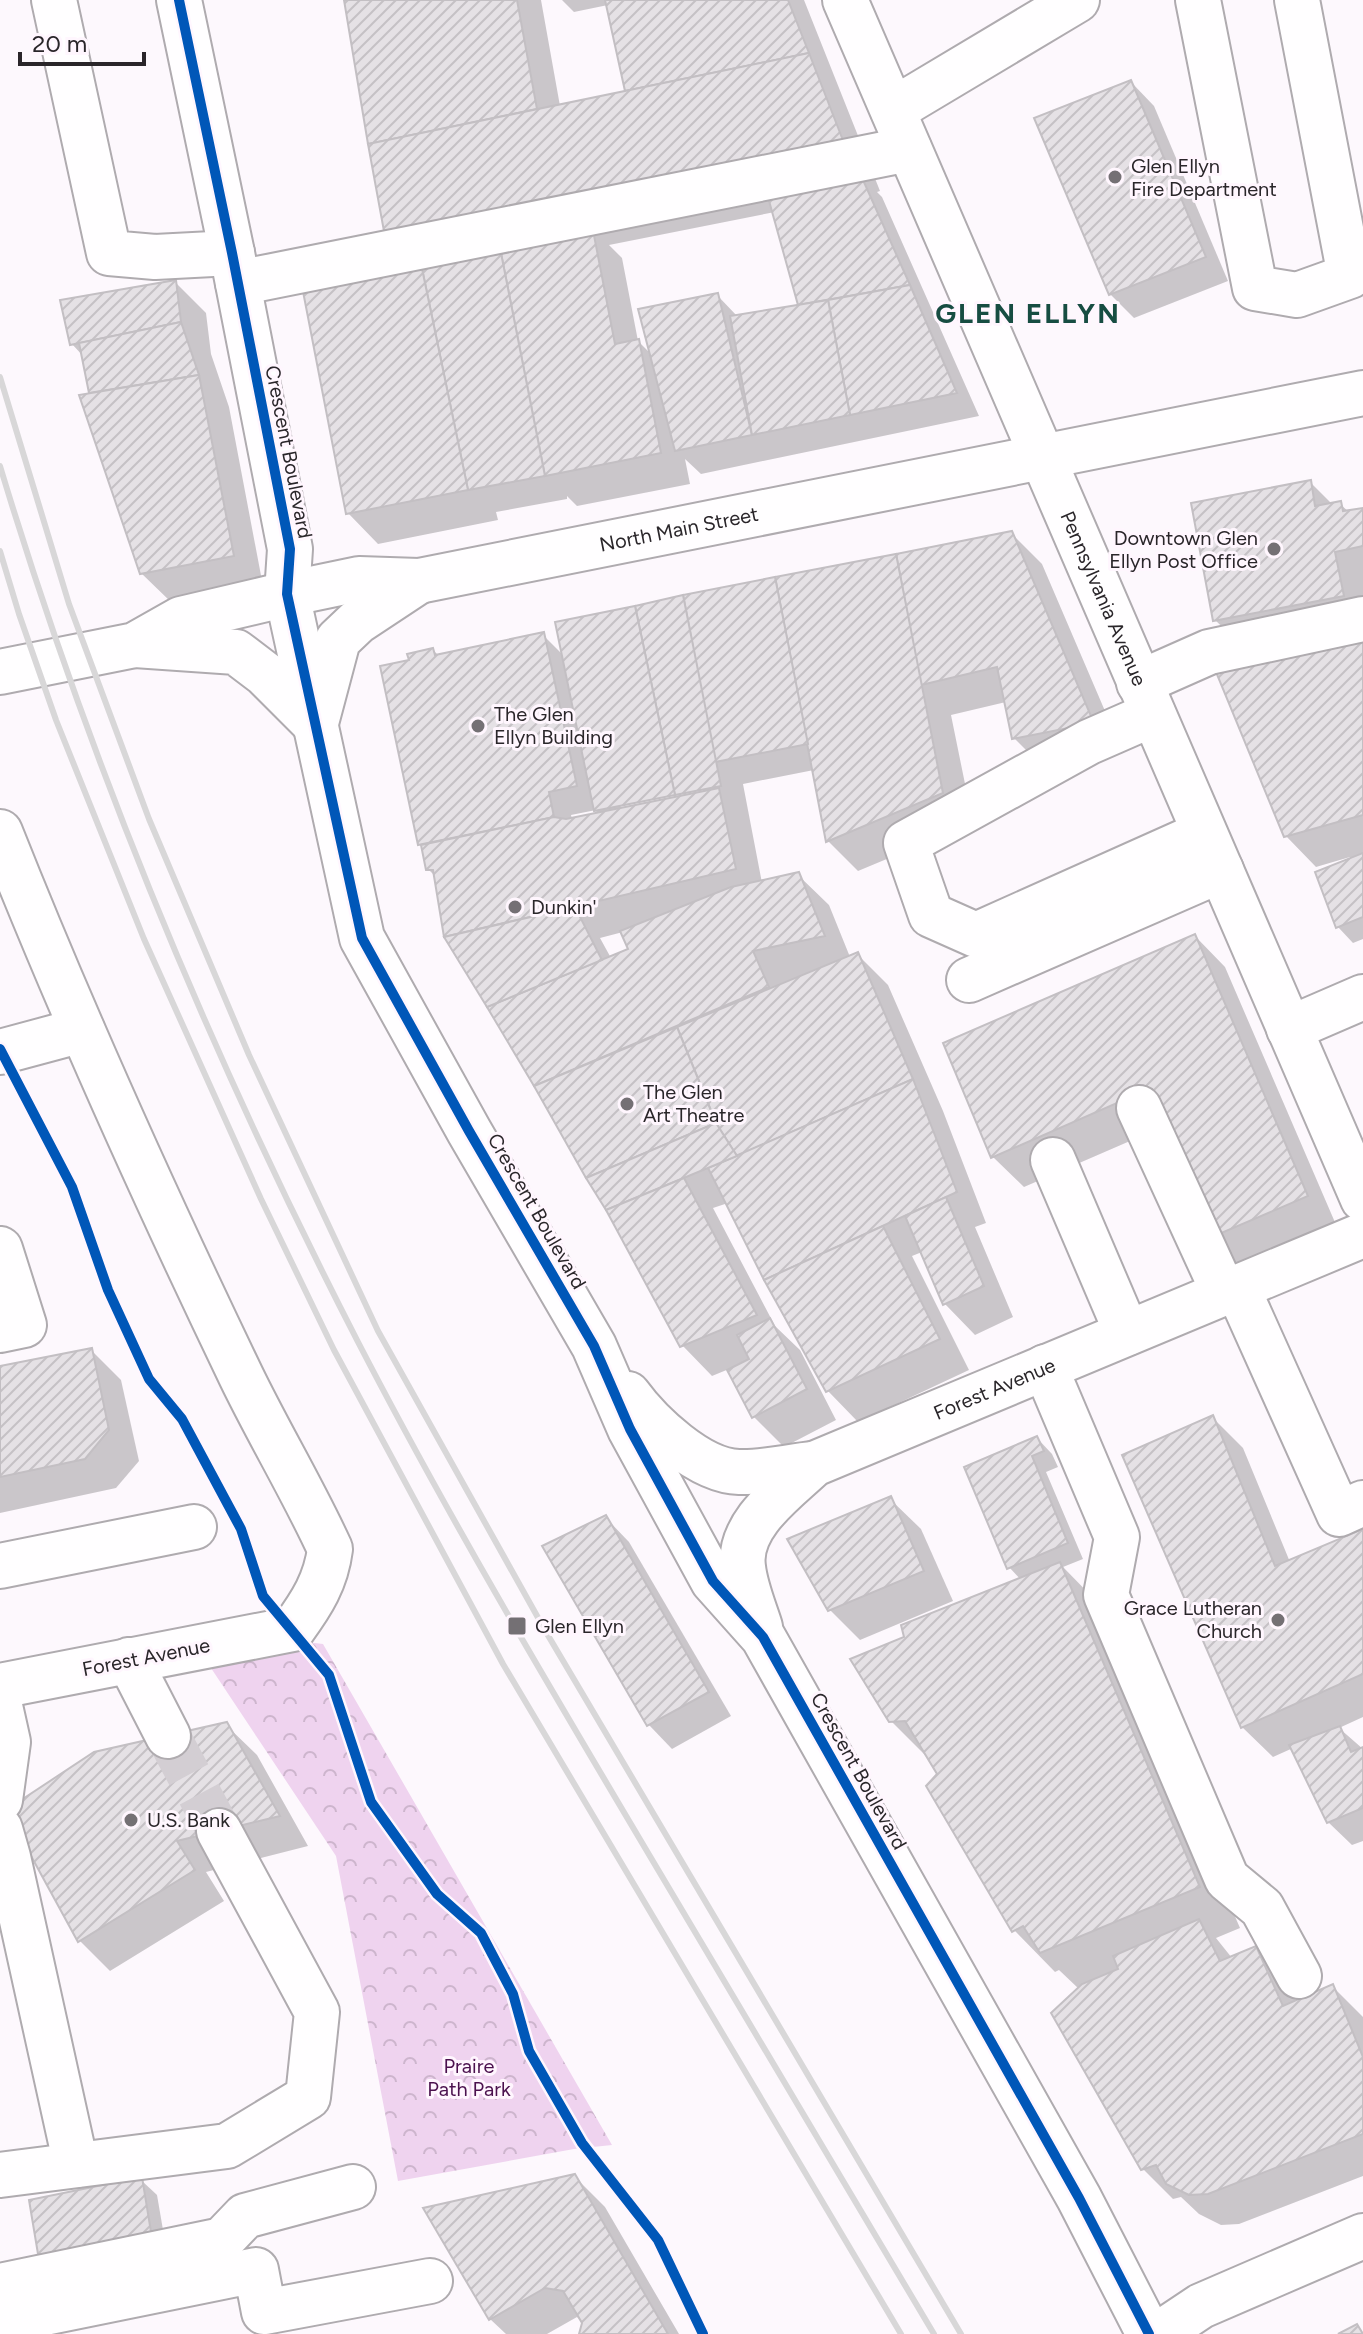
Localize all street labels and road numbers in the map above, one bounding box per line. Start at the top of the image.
street label: Crescent Boulevard [260,363,318,541]
street label: North Main Street [597,502,760,557]
street label: Pennsylvania Avenue [1055,508,1152,690]
street label: Crescent Boulevard [483,1129,591,1293]
street label: Forest Avenue [930,1353,1059,1425]
street label: Forest Avenue [80,1633,212,1681]
street label: Crescent Boulevard [806,1688,912,1854]

